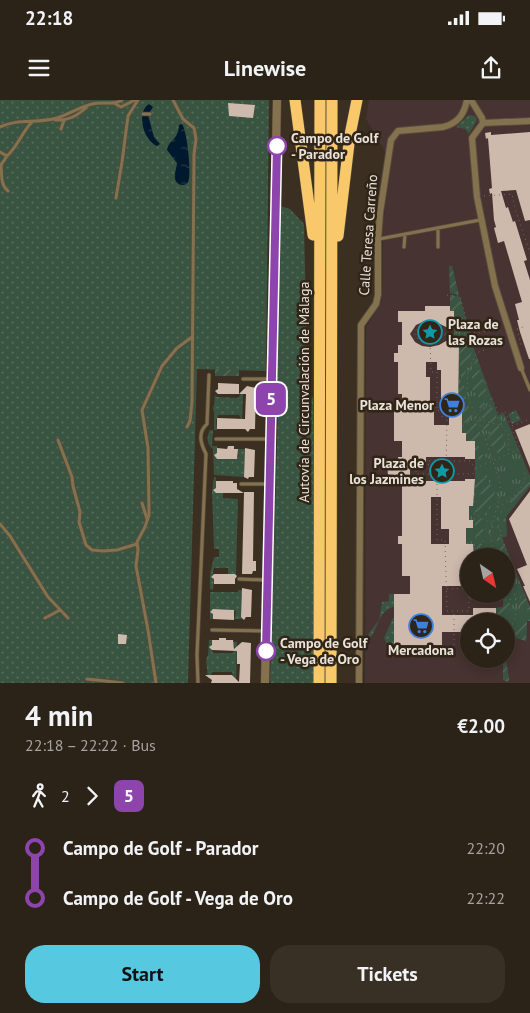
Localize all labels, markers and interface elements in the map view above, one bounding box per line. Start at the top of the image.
text: 22:18 [25,6,73,30]
icon: menu [25,54,53,82]
text: Linewise [224,54,306,82]
icon: share [477,54,505,82]
place label: Campo de Golf - Parador [291,129,380,163]
marker: Campo de Golf - Parador [267,136,287,156]
street label: Calle Teresa Carreño [355,174,381,296]
street label: Autovía de Circunvalación de Málaga [295,282,313,502]
place label: Plaza de las Rozas [448,315,503,349]
place icon: Plaza de las Rozas [417,319,443,345]
line badge: 5 [255,383,287,415]
text: 5 [266,387,276,410]
supermarket icon: Plaza Menor [439,392,465,418]
place label: Plaza Menor [360,396,434,414]
place label: Plaza de los Jazmines [349,454,424,488]
place icon: Plaza de los Jazmines [429,458,455,484]
north arrow [460,548,515,602]
map controls [460,548,515,668]
supermarket icon: Mercadona [408,613,434,639]
button: locate [460,613,515,668]
place label: Campo de Golf - Vega de Oro [280,634,369,668]
marker: Campo de Golf - Vega de Oro [256,641,276,661]
place label: Mercadona [388,641,454,659]
text: 4 min [25,697,93,734]
text: €2.00 [457,714,505,738]
text: 22:18 – 22:22 · Bus [25,735,156,755]
icon: walk [25,782,53,810]
icon: forward [78,782,106,810]
text: 5 [124,784,134,807]
text: 2 [61,786,70,806]
text: Campo de Golf - Parador [63,836,258,860]
text: 22:20 [467,838,505,858]
text: Campo de Golf - Vega de Oro [63,886,293,910]
text: 22:22 [467,888,505,908]
button: Start [25,945,260,1003]
button: Tickets [270,945,505,1003]

